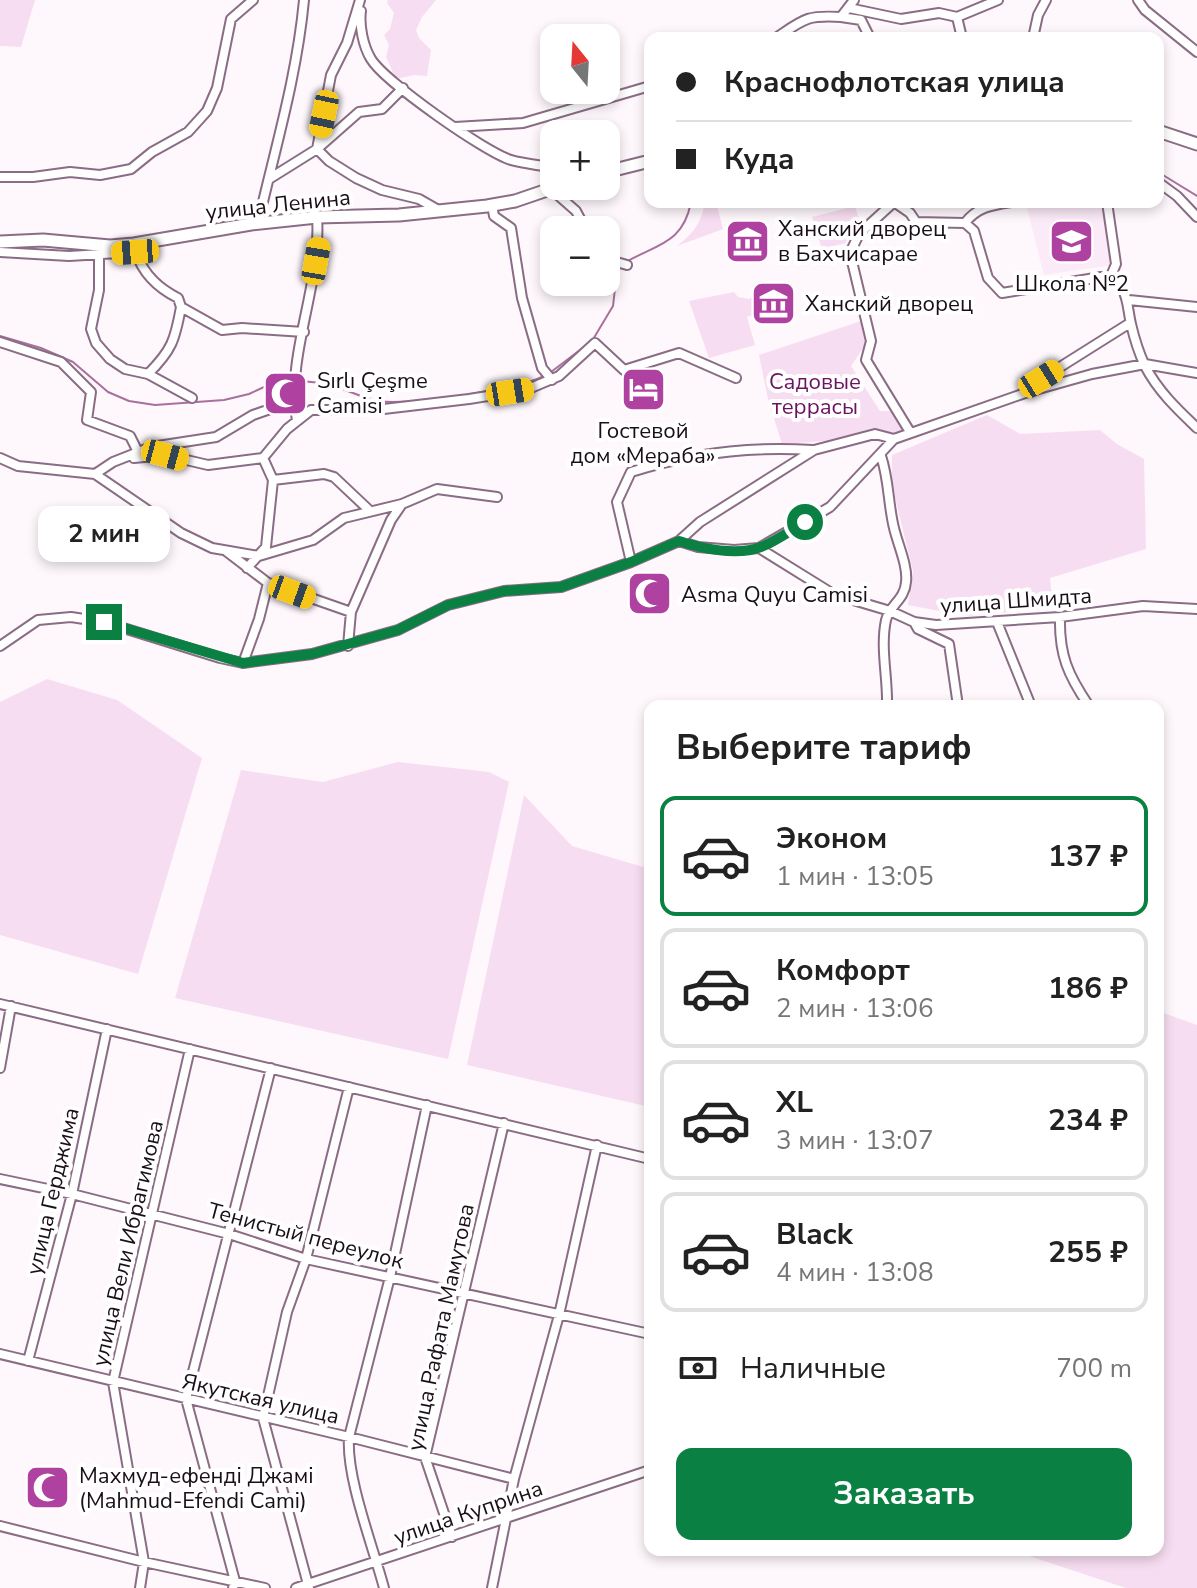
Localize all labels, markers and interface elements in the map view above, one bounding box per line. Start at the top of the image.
north arrow [540,24,620,104]
map controls [540,24,620,296]
text: Краснофлотская улица [724,62,1065,103]
car [307,88,341,140]
button: + [540,120,620,200]
text: Куда [724,139,795,180]
street label: улица Ленина [204,182,352,228]
place label: Ханский дворец в Бахчисарае [778,214,946,269]
button: − [540,216,620,296]
museum icon: Ханский дворец в Бахчисарае [723,217,771,265]
school or university icon: Школа №2 [1048,218,1096,266]
car [300,235,332,287]
car [110,238,160,266]
place label: Школа №2 [1015,269,1129,299]
museum icon: Ханский дворец [750,279,798,327]
place label: Ханский дворец [805,289,973,319]
car [1014,356,1068,402]
hotel icon: Гостевой дом «Мераба» [619,365,667,413]
place label: Sırlı Çeşme Camisi [317,366,428,421]
park label: Садовые террасы [769,367,861,422]
mosque icon: Sırlı Çeşme Camisi [262,369,310,417]
car [484,376,536,408]
place label: Гостевой дом «Мераба» [571,416,715,471]
car [139,437,191,473]
route start [787,504,823,540]
callout: 2 мин [38,506,170,562]
text: 2 мин [68,516,140,551]
mosque icon: Asma Quyu Camisi [626,570,674,618]
car [265,573,319,611]
place label: Asma Quyu Camisi [681,580,868,610]
street label: улица Шмидта [939,581,1093,621]
route end [86,604,122,640]
text: Выберите тариф [676,723,972,772]
text: Эконом [776,818,887,859]
icon: car [680,820,752,892]
text: 137 ₽ [1048,836,1128,877]
text: 1 мин · 13:05 [776,859,933,894]
text: Комфорт [776,950,910,991]
icon: car [680,952,752,1024]
text: 186 ₽ [1048,968,1128,1009]
text: 2 мин · 13:06 [776,991,933,1026]
text: XL [776,1082,813,1123]
icon: car [680,1084,752,1156]
text: 234 ₽ [1048,1100,1128,1141]
street label: улица Герджима [19,1105,87,1278]
street label: улица Вели Ибрагимова [85,1117,171,1369]
text: 3 мин · 13:07 [776,1123,933,1158]
street label: Тенистый переулок [205,1195,407,1277]
street label: улица Рафата Мамутова [400,1201,482,1454]
text: Black [776,1214,853,1255]
icon: car [680,1216,752,1288]
text: 255 ₽ [1048,1232,1128,1273]
text: 4 мин · 13:08 [776,1255,933,1290]
icon: cash [676,1346,720,1390]
text: Наличные [740,1348,886,1389]
text: 700 m [1056,1351,1132,1386]
street label: Якутская улица [179,1366,342,1432]
button: Заказать [676,1448,1132,1540]
place label: Махмуд-ефенді Джамі (Mahmud-Efendi Cami) [79,1461,314,1516]
mosque icon: Махмуд-ефенді Джамі (Mahmud-Efendi Cami) [24,1464,72,1512]
street label: улица Куприна [390,1473,547,1552]

